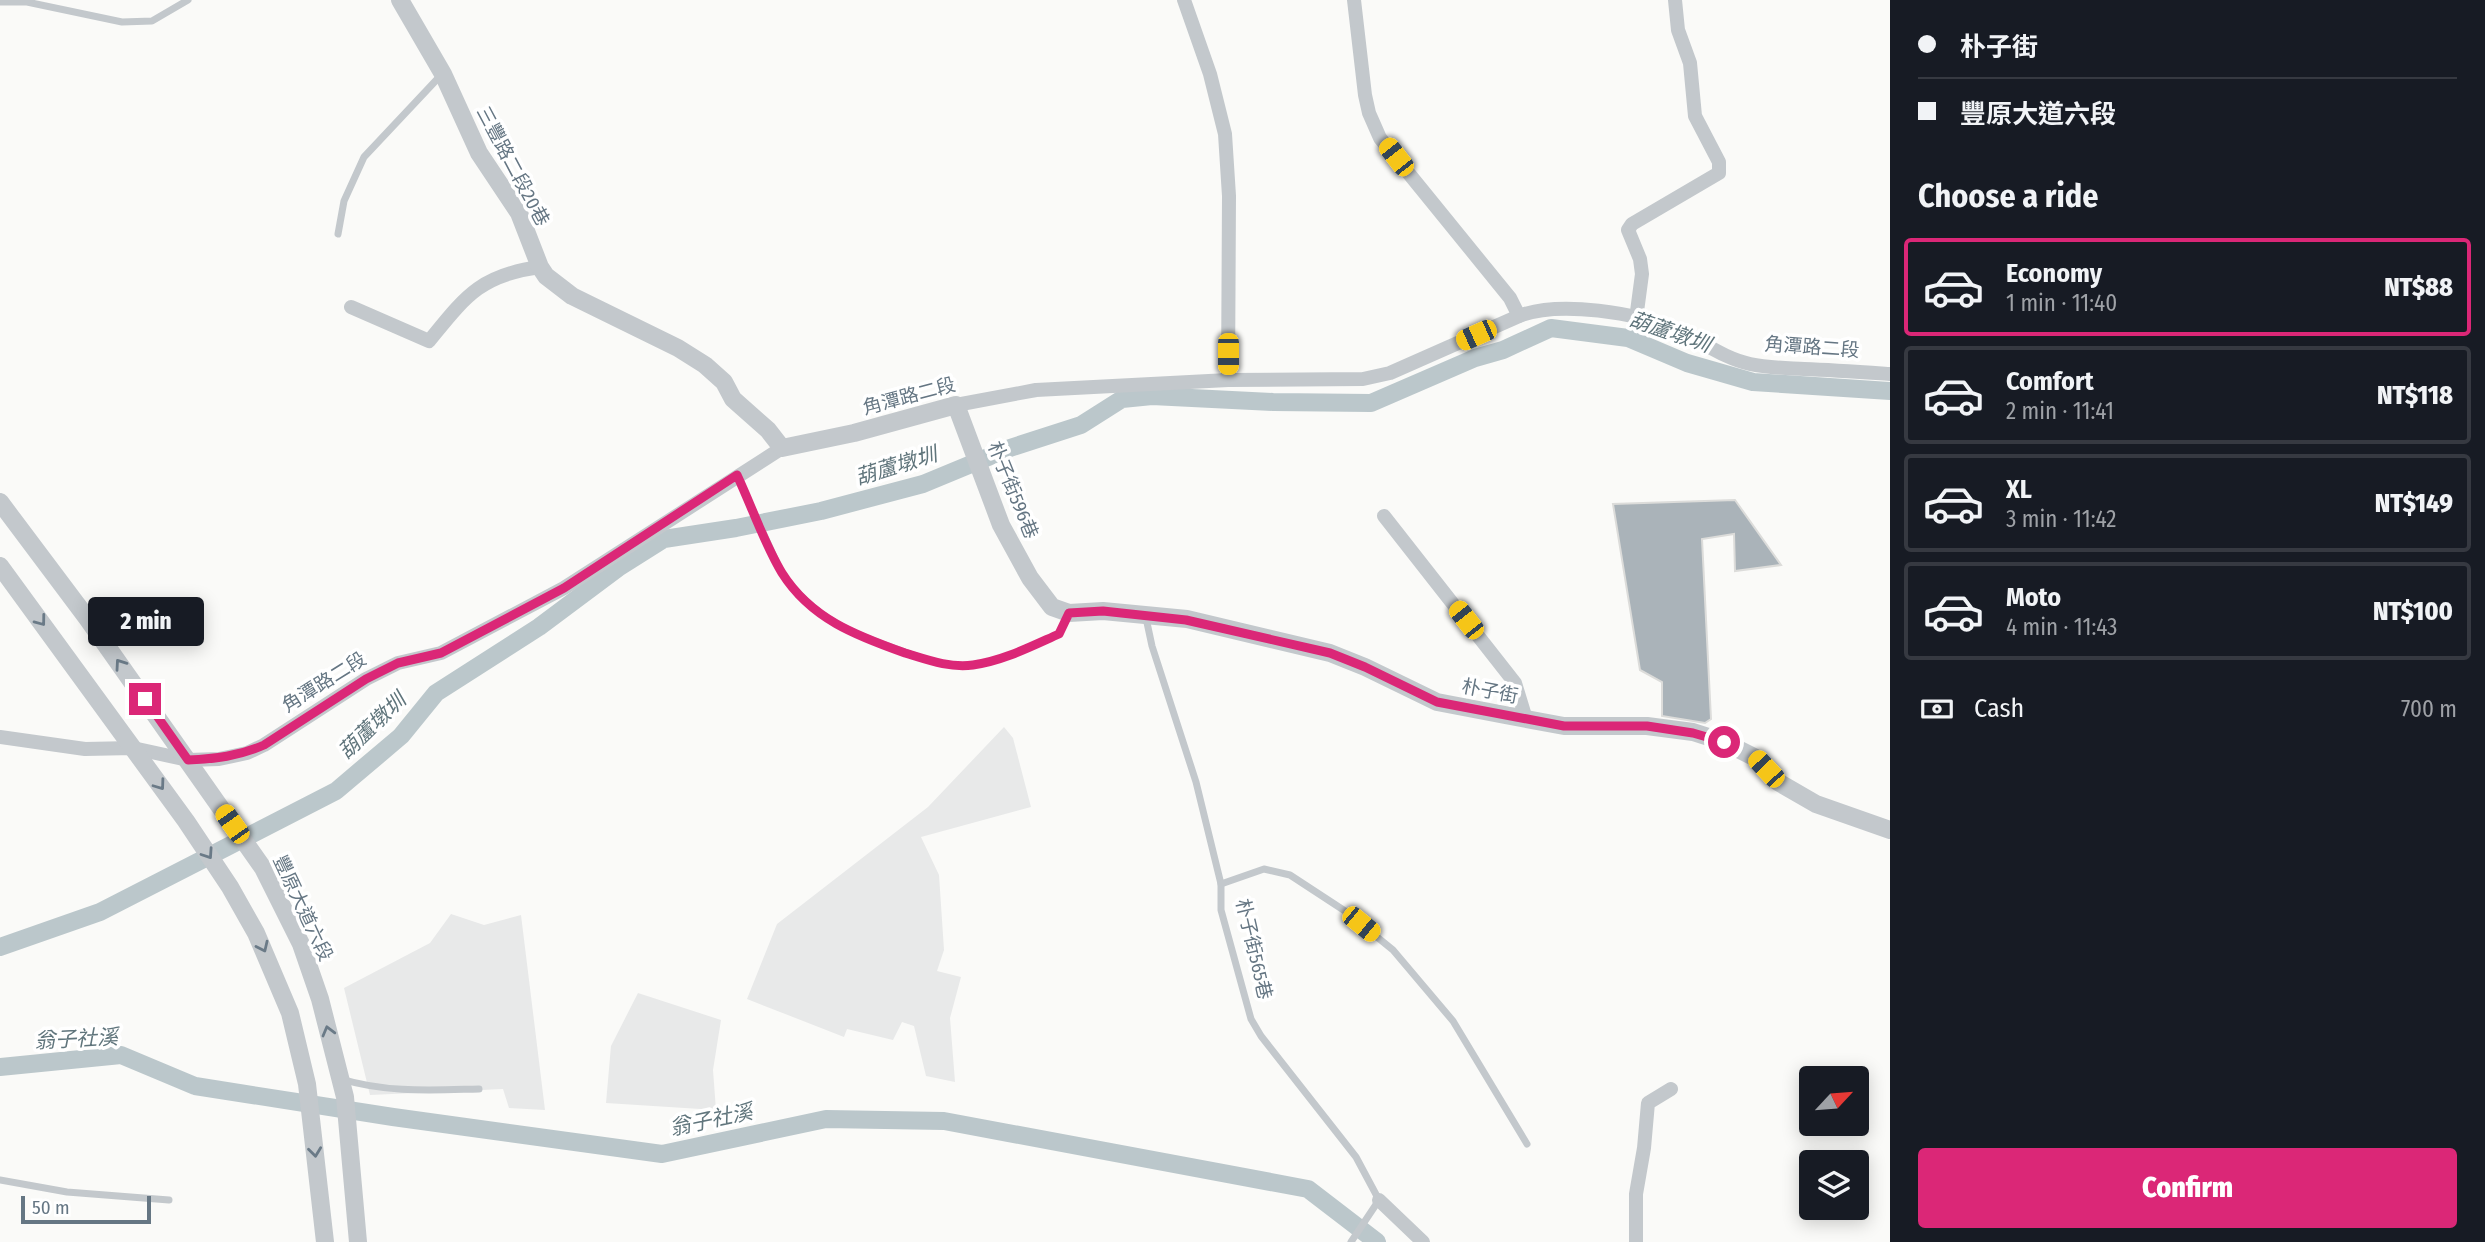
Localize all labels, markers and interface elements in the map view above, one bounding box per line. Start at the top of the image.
text: 朴子街 [1960,32,2038,63]
text: 豐原大道六段 [1960,99,2116,130]
street label: 三豐路二段20巷 [472,102,554,230]
car [1375,134,1418,180]
text: Choose a ride [1918,177,2099,215]
icon: car [1922,256,1985,319]
text: Economy [2006,258,2102,289]
text: NT$88 [2384,272,2453,303]
text: 1 min · 11:40 [2006,289,2117,317]
water label: 葫蘆墩圳 [1626,306,1717,359]
car [1453,317,1500,353]
street label: 角潭路二段 [1764,332,1860,362]
car [1218,333,1239,375]
icon: car [1922,364,1985,427]
text: Comfort [2006,366,2094,397]
street label: 角潭路二段 [860,373,958,419]
text: NT$118 [2377,380,2453,411]
text: 2 min · 11:41 [2006,397,2114,425]
street label: 朴子街596巷 [983,438,1043,542]
water label: 葫蘆墩圳 [852,440,943,491]
icon: car [1922,472,1985,535]
text: XL [2006,474,2032,505]
text: NT$149 [2375,488,2453,519]
text: 3 min · 11:42 [2006,505,2116,533]
icon: car [1922,580,1985,643]
text: Moto [2006,582,2061,613]
text: NT$100 [2373,596,2453,627]
car [1445,597,1488,643]
callout: 2 min [87,598,203,646]
text: 2 min [121,607,171,635]
one-way arrow [33,613,46,626]
text: 4 min · 11:43 [2006,613,2117,641]
street label: 角潭路二段 [278,647,370,717]
one-way arrow [116,659,128,672]
street label: 朴子街 [1460,674,1520,708]
route end [129,683,161,715]
water label: 葫蘆墩圳 [333,685,413,765]
icon: cash [1918,690,1956,728]
text: Cash [1974,693,2024,724]
text: 700 m [2401,695,2457,723]
route start [1708,726,1740,758]
car [1744,746,1789,792]
one-way arrow [151,777,164,789]
car [212,801,253,847]
one-way arrow [200,846,212,859]
street label: 豐原大道六段 [268,851,338,965]
street label: 朴子街565巷 [1231,896,1277,1002]
car [1339,903,1384,945]
one-way arrow [254,940,268,952]
water label: 翁子社溪 [33,1024,122,1054]
one-way arrow [322,1025,336,1037]
north arrow [1799,1066,1869,1136]
map controls [1799,1066,1869,1220]
water label: 翁子社溪 [667,1098,758,1141]
one-way arrow [308,1146,323,1158]
button: Confirm [1918,1148,2457,1228]
button: layers [1799,1150,1869,1220]
scale bar [21,1193,150,1225]
text: 50 m [32,1196,70,1219]

